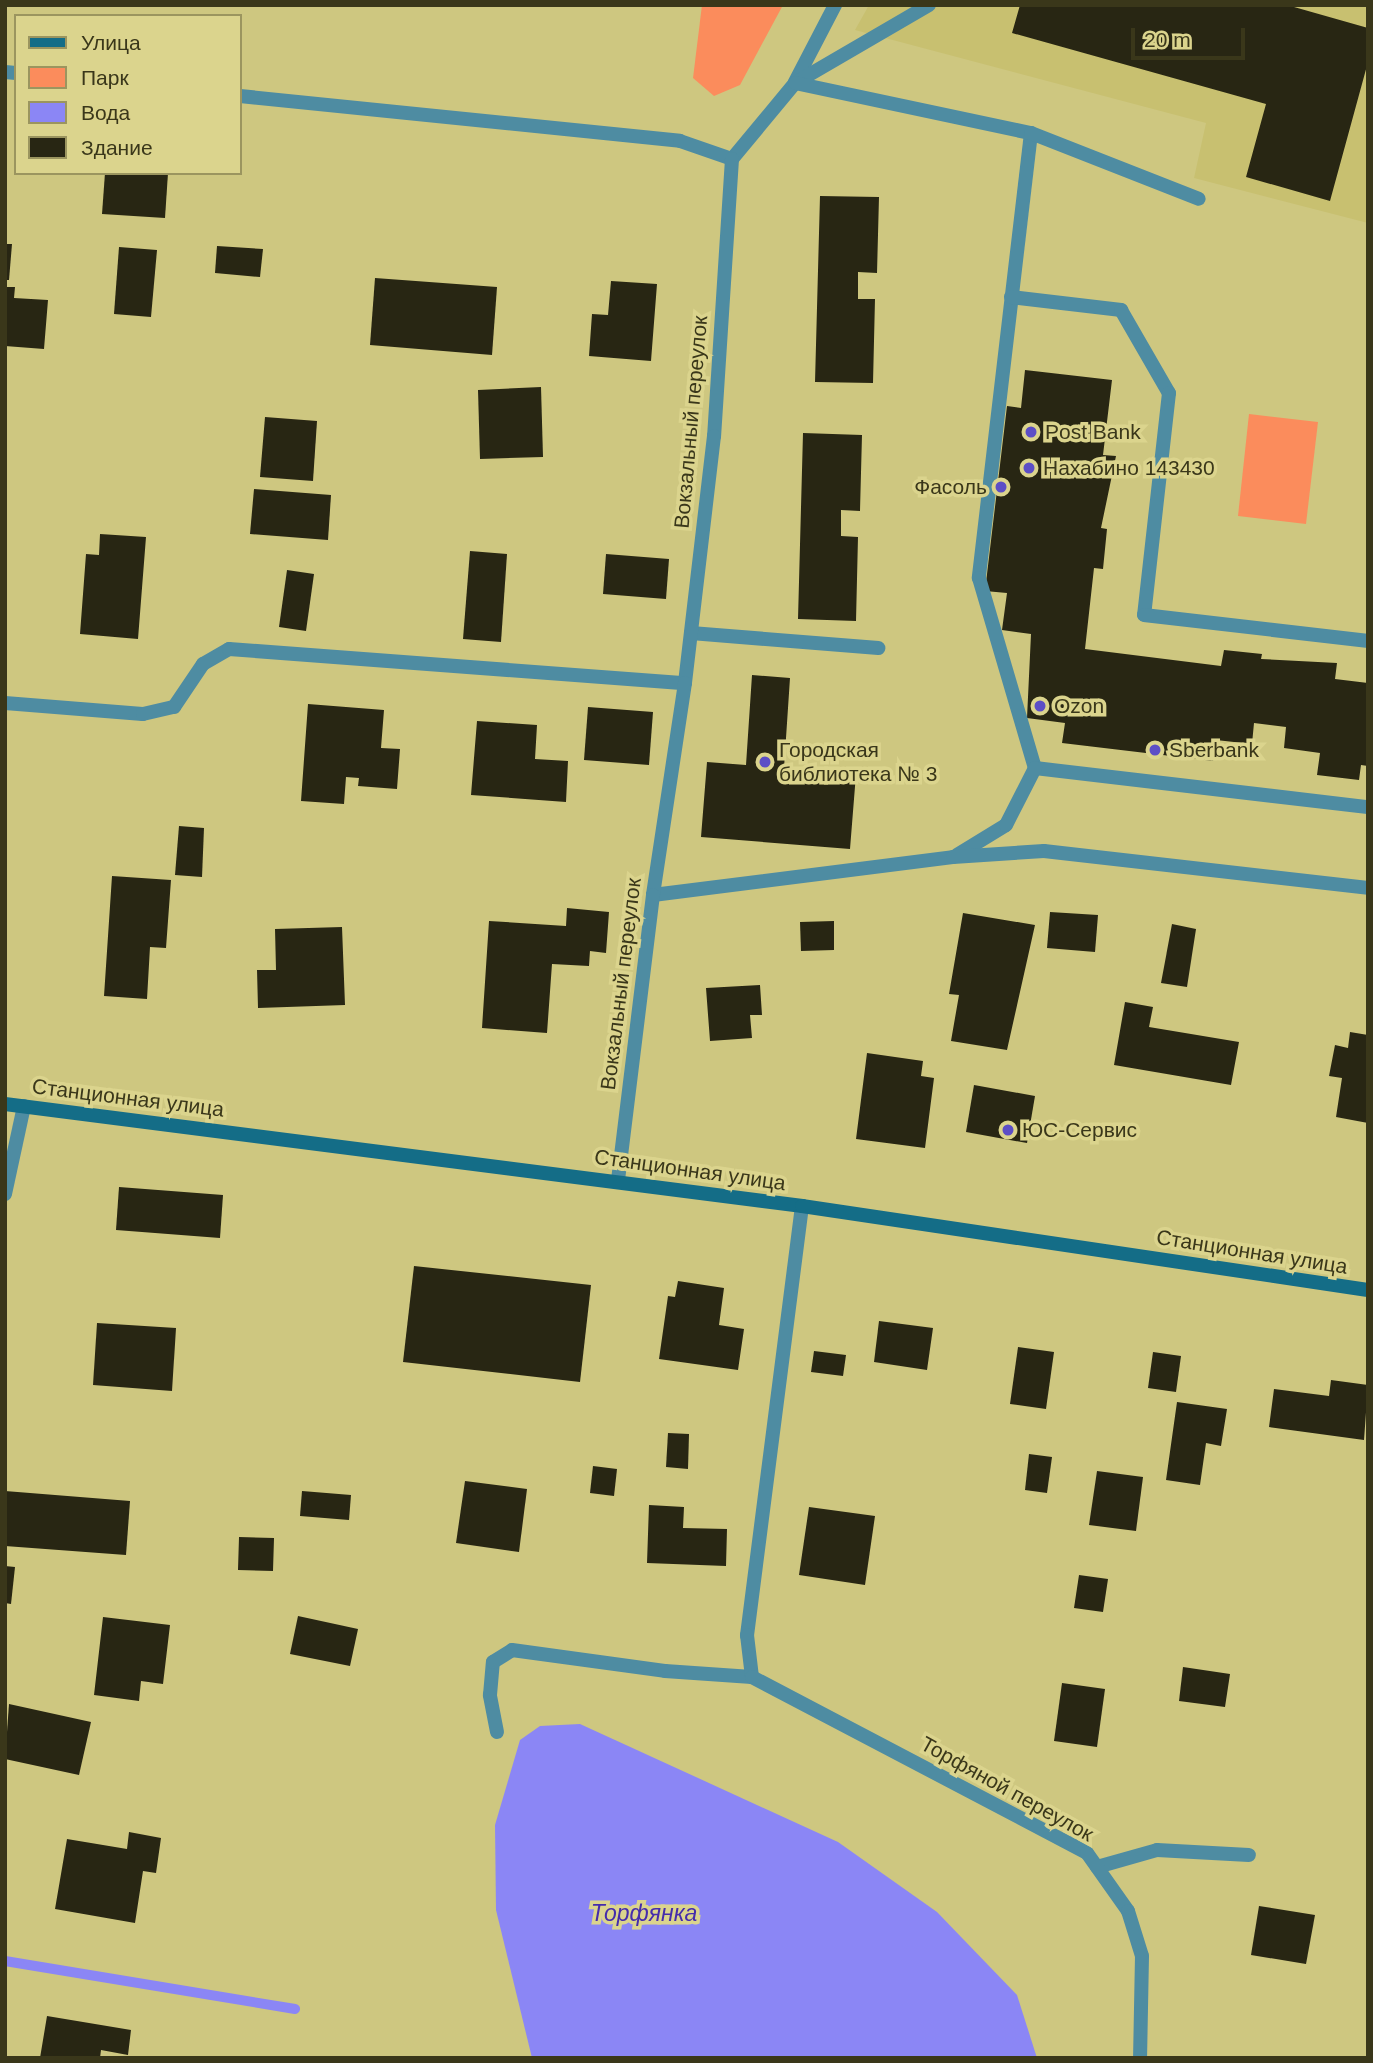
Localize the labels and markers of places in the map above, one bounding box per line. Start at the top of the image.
place label: Post Bank [1045,419,1141,445]
marker: Post Bank [1023,424,1039,440]
place label: Нахабино 143430 [1043,455,1215,481]
marker: Нахабино 143430 [1021,460,1037,476]
place label: Фасоль [914,474,987,500]
marker: Фасоль [993,479,1009,495]
place label: Ozon [1054,693,1104,719]
marker: Ozon [1032,698,1048,714]
place label: Городская библиотека № 3 [779,737,937,787]
place label: Sberbank [1169,737,1259,763]
marker: Sberbank [1147,742,1163,758]
marker: Городская библиотека № 3 [757,754,773,770]
place label: ЮС-Сервис [1022,1117,1137,1143]
marker: ЮС-Сервис [1000,1122,1016,1138]

